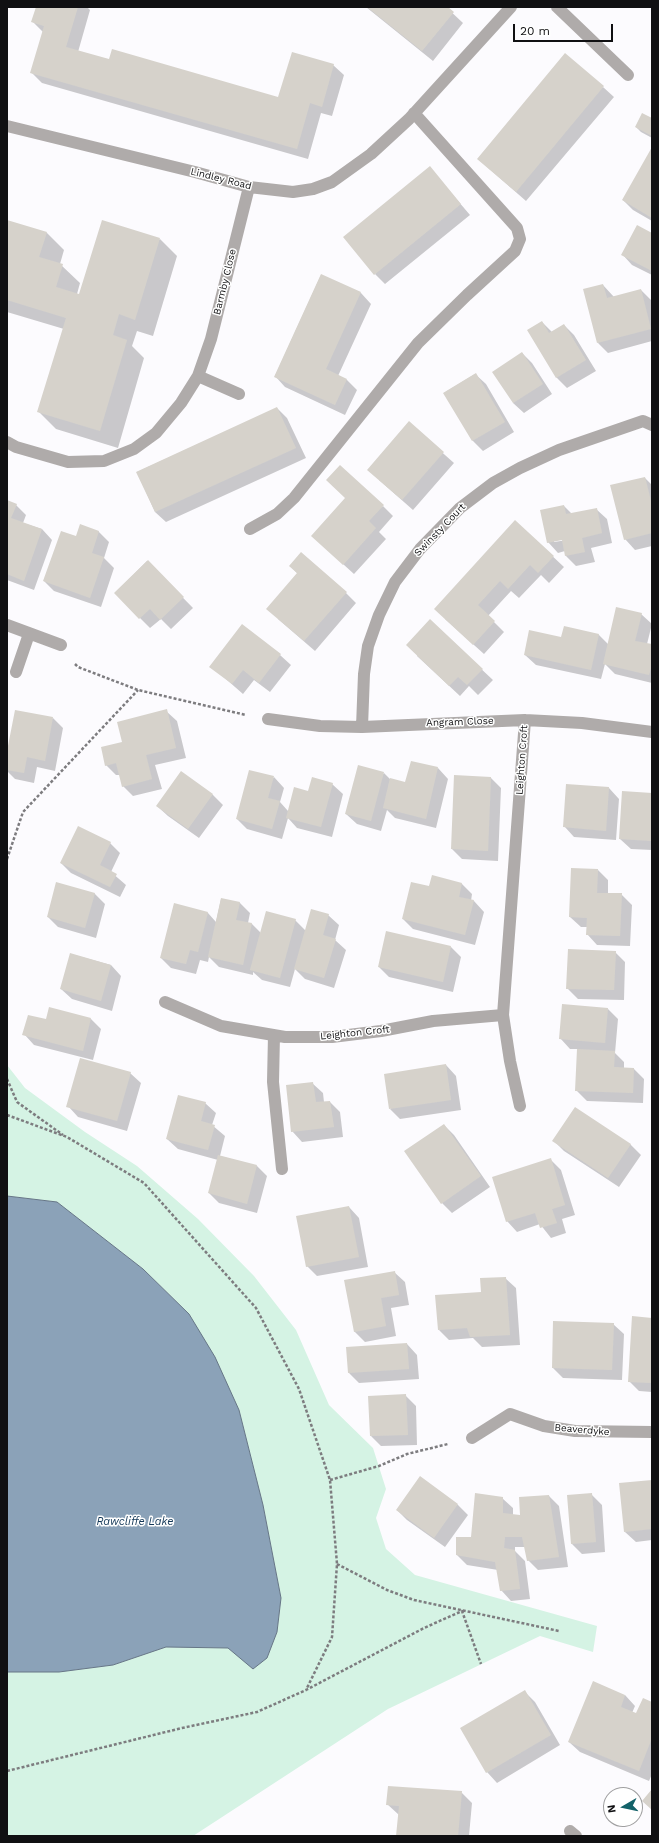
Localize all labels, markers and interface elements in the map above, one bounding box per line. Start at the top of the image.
scale bar [515,16,615,42]
text: 20 m [520,24,550,38]
street label: Lindley Road [189,166,253,192]
street label: Barmby Close [211,248,239,316]
street label: Swinsty Court [412,501,468,559]
street label: Angram Close [426,715,494,729]
street label: Leighton Croft [514,725,530,795]
street label: Leighton Croft [320,1023,390,1043]
street label: Beaverdyke [554,1422,610,1438]
water label: Rawcliffe Lake [96,1515,174,1529]
north arrow [603,1787,643,1827]
text: N [605,1804,619,1814]

